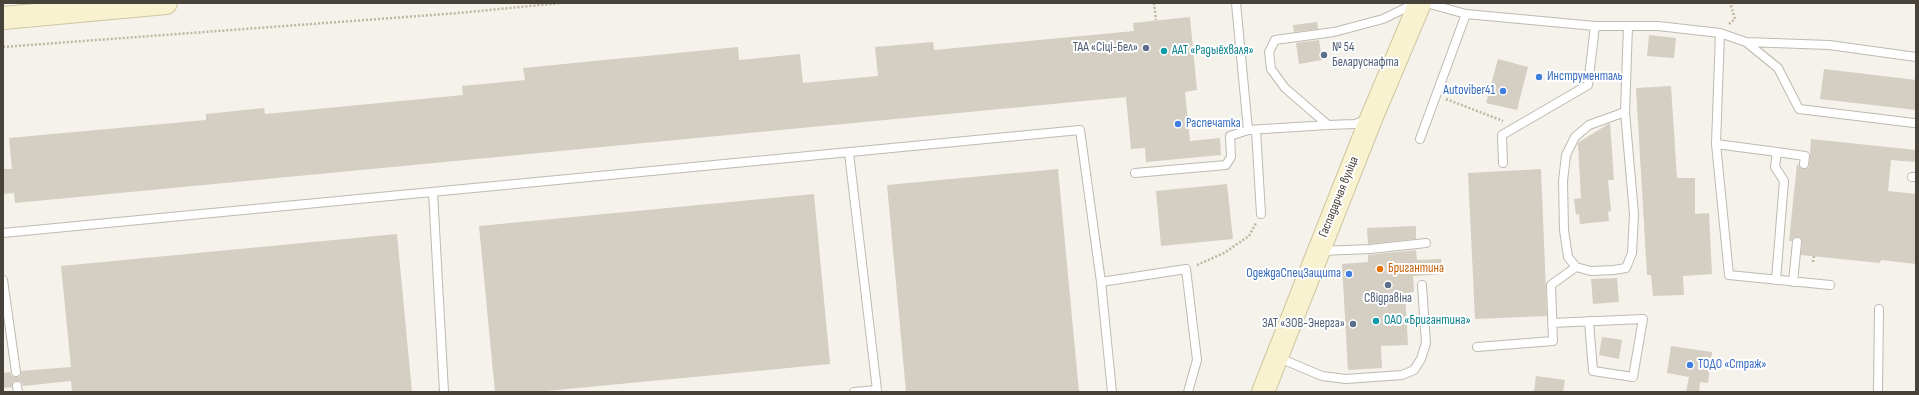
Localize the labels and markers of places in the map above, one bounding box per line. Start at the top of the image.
place label: ТАА «Сіці-Бел» [1073,40,1138,56]
place label: № 54 Беларуснафта [1332,40,1399,71]
marker: ТАА «Сіці-Бел» [1141,43,1151,53]
place label: ААТ «Радыёхваля» [1172,43,1254,59]
marker: ААТ «Радыёхваля» [1159,46,1169,56]
marker: № 54 Беларуснафта [1319,50,1329,60]
place label: Инструменталь [1547,69,1623,85]
marker: Инструменталь [1534,72,1544,82]
place label: Autoviber41 [1443,83,1495,99]
marker: Autoviber41 [1498,86,1508,96]
place label: Распечатка [1186,116,1241,132]
marker: Распечатка [1173,119,1183,129]
place label: Бригантина [1388,261,1444,277]
marker: Бригантина [1375,264,1385,274]
place label: ОдеждаСпецЗащита [1246,266,1341,282]
marker: ОдеждаСпецЗащита [1344,269,1354,279]
marker: Свідравіна [1383,280,1393,290]
place label: Свідравіна [1364,291,1412,307]
place label: ОАО «Бригантина» [1384,313,1471,329]
place label: ЗАТ «ЗОВ-Энерга» [1262,316,1345,332]
marker: ОАО «Бригантина» [1371,316,1381,326]
marker: ЗАТ «ЗОВ-Энерга» [1348,319,1358,329]
place label: ТОДО «Страж» [1698,357,1766,373]
marker: ТОДО «Страж» [1685,360,1695,370]

